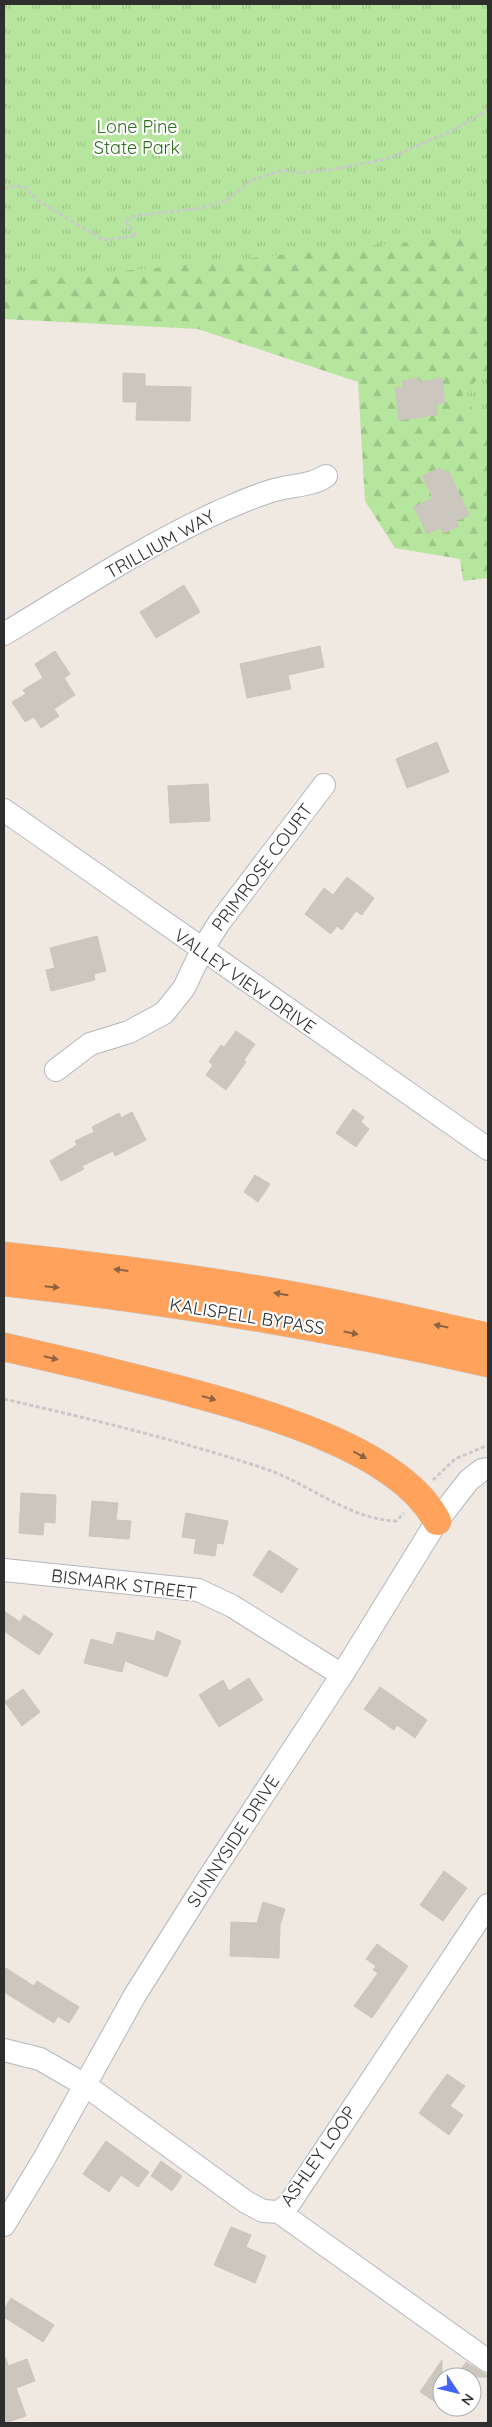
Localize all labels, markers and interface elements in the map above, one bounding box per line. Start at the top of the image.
park label: Lone Pine State Park [94,115,180,159]
street label: TRILLIUM WAY [101,504,219,584]
street label: PRIMROSE COURT [206,798,318,935]
street label: VALLEY VIEW DRIVE [170,923,320,1039]
one-way arrow [112,1266,128,1274]
one-way arrow [45,1283,61,1291]
one-way arrow [273,1290,289,1298]
street label: KALISPELL BYPASS [168,1292,326,1340]
one-way arrow [432,1322,448,1330]
one-way arrow [343,1330,359,1338]
one-way arrow [44,1354,59,1362]
one-way arrow [201,1394,216,1402]
one-way arrow [353,1451,368,1459]
street label: BISMARK STREET [50,1564,198,1604]
street label: SUNNYSIDE DRIVE [182,1771,284,1911]
street label: ASHLEY LOOP [275,2101,361,2211]
north arrow [432,2367,482,2417]
text: N [457,2390,478,2409]

